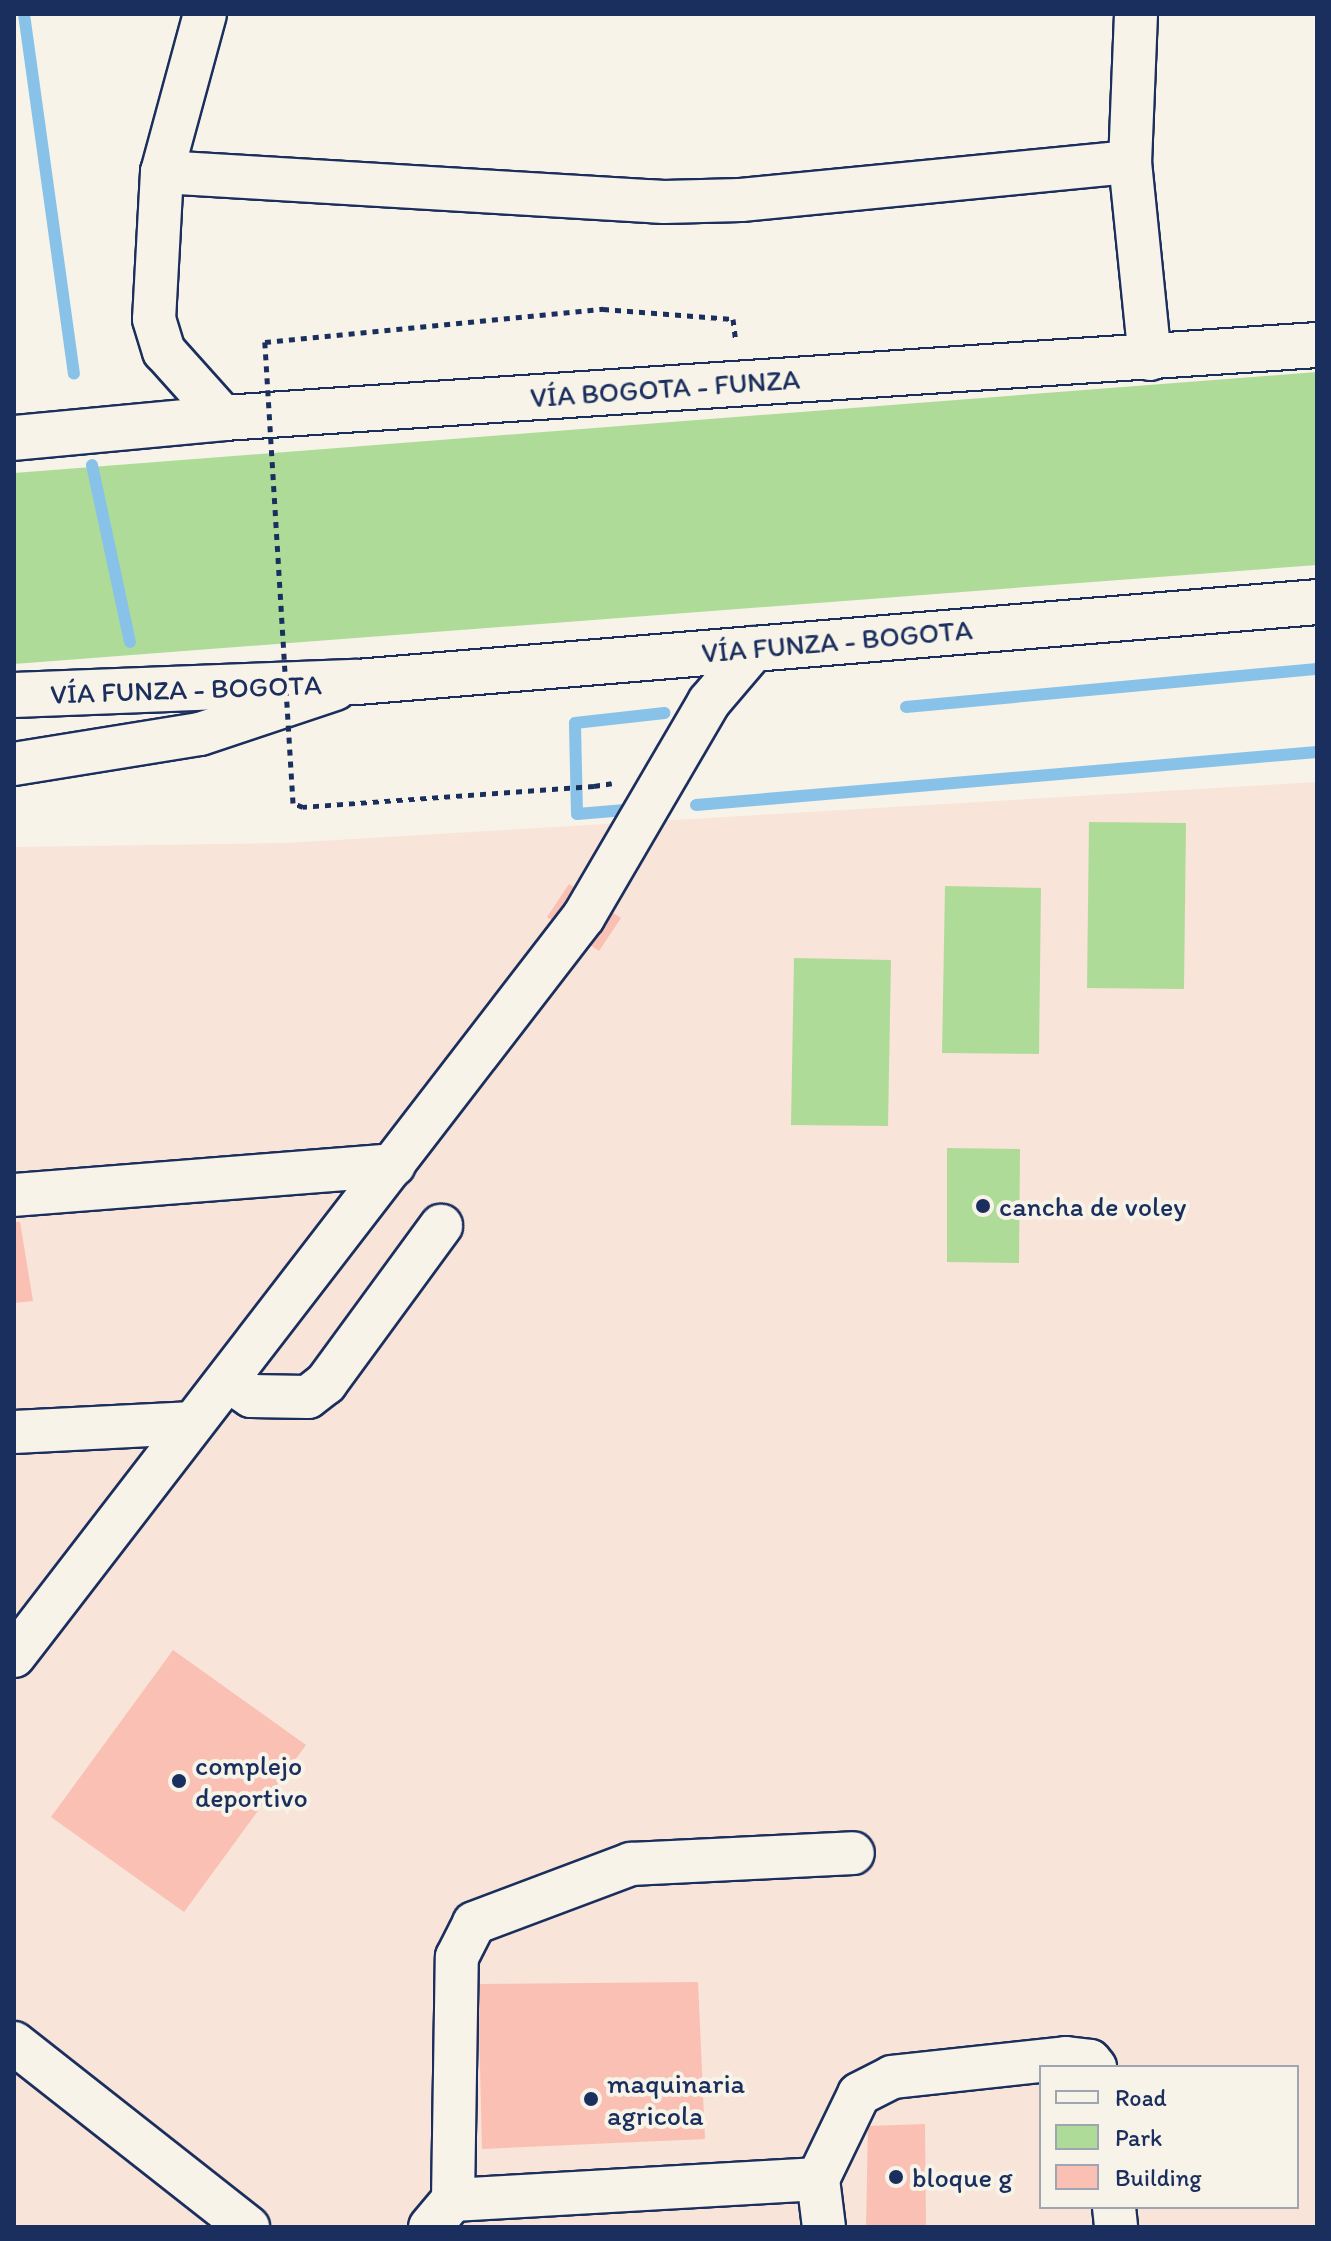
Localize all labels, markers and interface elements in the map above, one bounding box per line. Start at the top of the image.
street label: VÍA BOGOTA - FUNZA [528,362,802,414]
street label: VÍA FUNZA - BOGOTA [700,612,974,670]
street label: VÍA FUNZA - BOGOTA [49,667,323,711]
place label: cancha de voley [999,1189,1186,1223]
marker: cancha de voley [974,1197,992,1215]
place label: complejo deportivo [195,1748,308,1814]
marker: complejo deportivo [170,1772,188,1790]
legend [1039,2065,1299,2209]
place label: maquinaria agricola [607,2066,745,2132]
text: Road [1115,2083,1167,2112]
marker: maquinaria agricola [582,2090,600,2108]
text: Park [1115,2123,1162,2152]
place label: bloque g [912,2160,1013,2194]
text: Building [1115,2163,1202,2192]
marker: bloque g [887,2168,905,2186]

